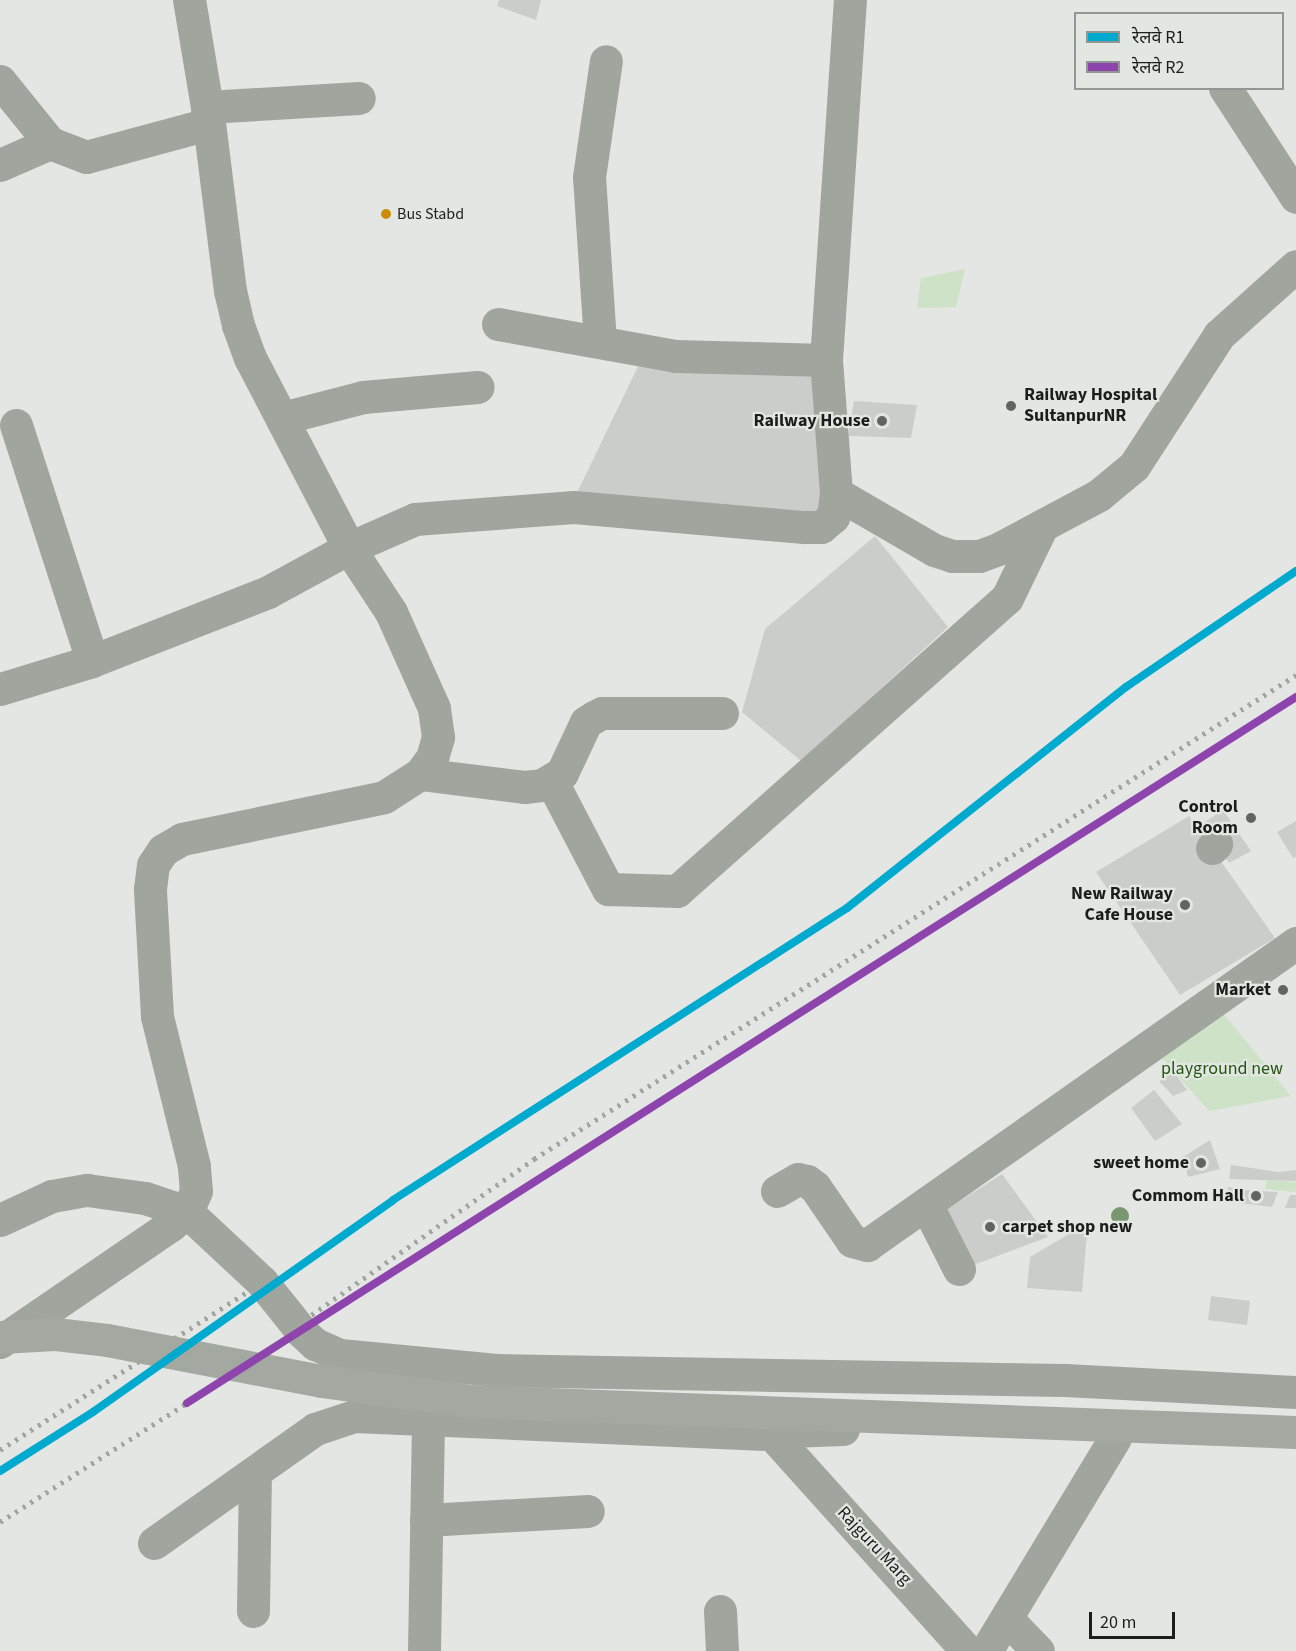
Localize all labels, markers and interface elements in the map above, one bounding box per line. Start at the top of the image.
legend [1074,12,1284,90]
text: रेलवे R1 [1132,25,1184,50]
text: रेलवे R2 [1132,55,1184,80]
place label: Bus Stabd [397,204,464,224]
marker: Bus Stabd [380,208,392,220]
place label: Railway Hospital SultanpurNR [1024,385,1157,428]
marker: Railway Hospital SultanpurNR [1002,397,1020,415]
place label: Railway House [754,410,870,432]
marker: Railway House [875,414,889,428]
place label: Control Room [1178,797,1238,840]
marker: Control Room [1242,809,1260,827]
place label: New Railway Cafe House [1071,884,1173,926]
marker: New Railway Cafe House [1178,898,1192,912]
place label: Market [1215,979,1271,1001]
marker: Market [1276,983,1290,997]
park label: playground new [1161,1058,1283,1080]
place label: sweet home [1093,1152,1189,1174]
marker: sweet home [1194,1156,1208,1170]
place label: Commom Hall [1132,1185,1244,1207]
marker: Commom Hall [1249,1189,1263,1203]
place label: carpet shop new [1002,1216,1132,1238]
marker: carpet shop new [983,1220,997,1234]
street label: Rajguru Marg [832,1502,916,1590]
scale bar [1092,1600,1178,1638]
text: 20 m [1100,1610,1136,1635]

